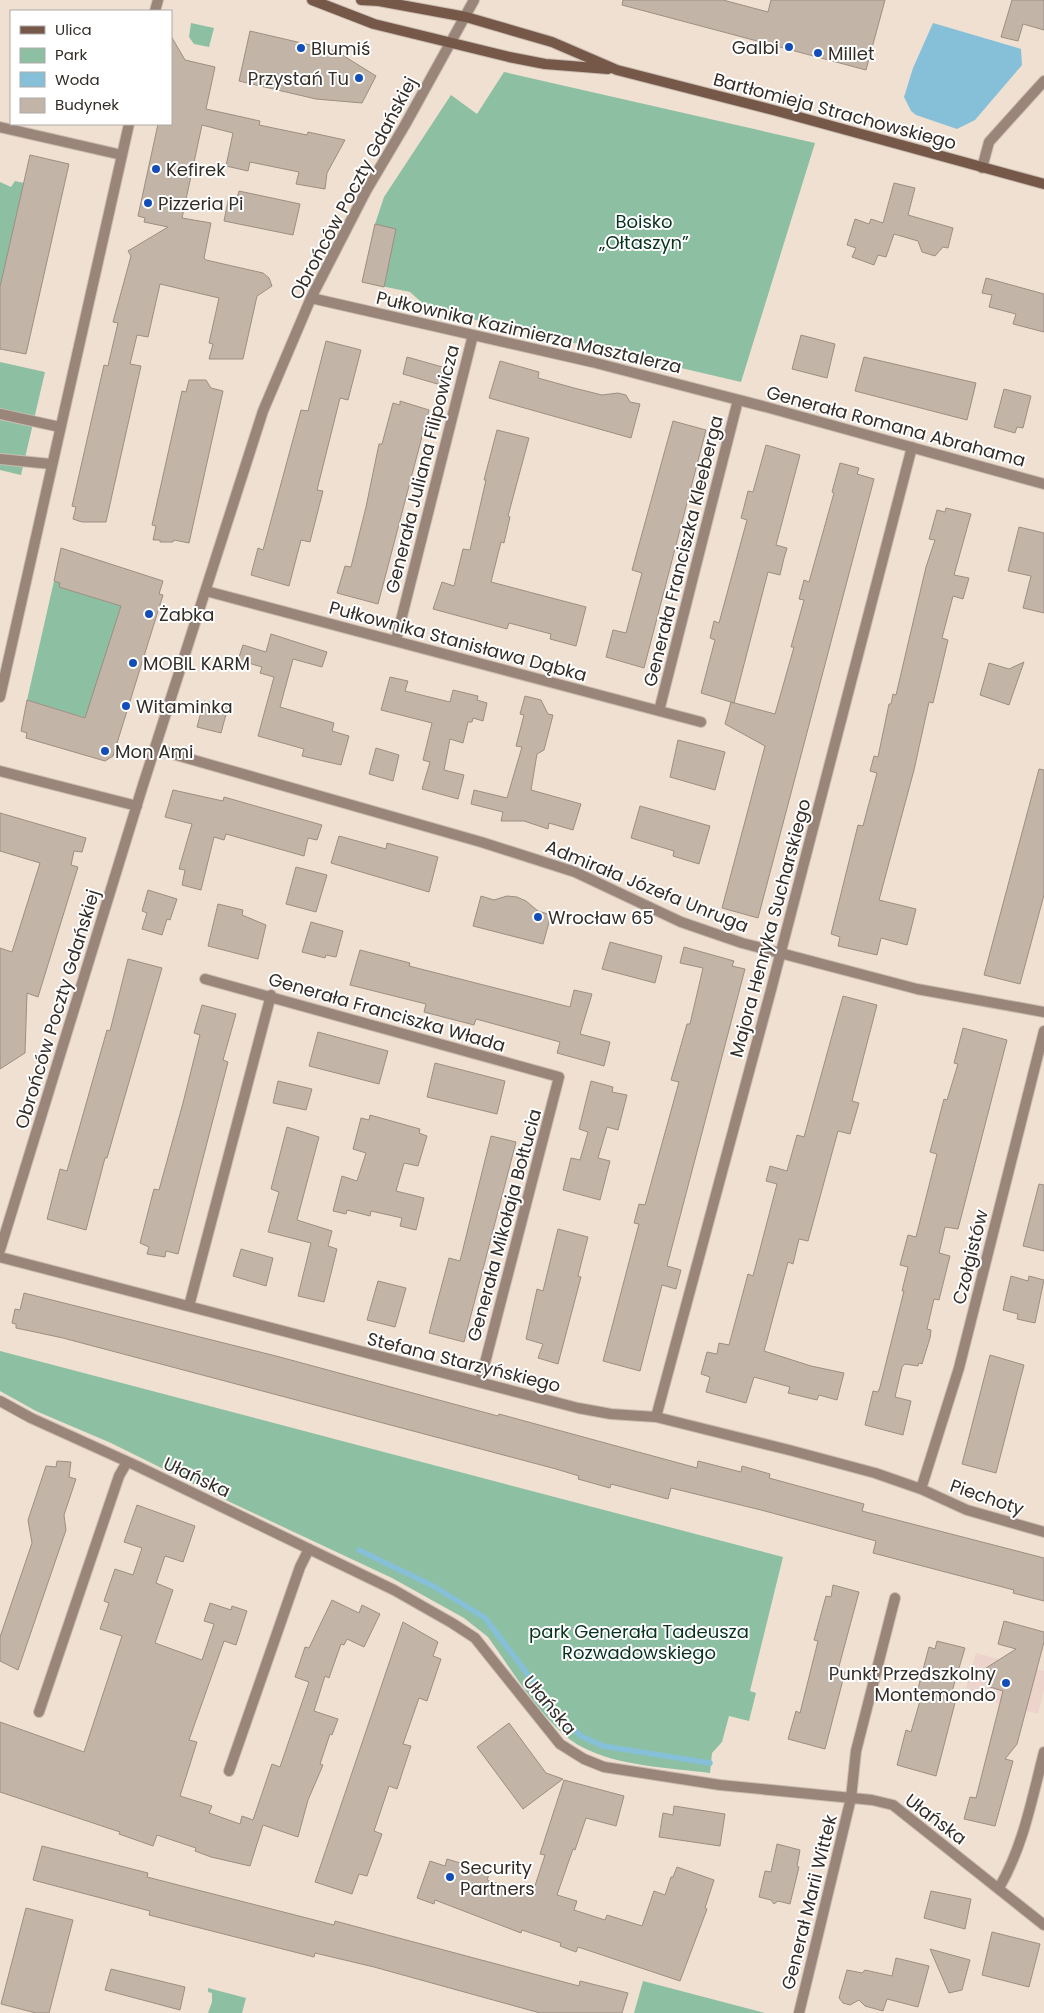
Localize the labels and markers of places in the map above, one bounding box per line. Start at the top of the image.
place label: Galbi [732,35,779,60]
place label: Blumiś [311,36,370,61]
marker: Galbi [783,41,795,53]
place label: Millet [828,41,875,66]
marker: Blumiś [295,42,307,54]
marker: Millet [812,47,824,59]
place label: Przystań Tu [248,66,349,91]
marker: Przystań Tu [353,72,365,84]
place label: Kefirek [166,157,226,182]
marker: Kefirek [150,163,162,175]
place label: Pizzeria Pi [158,191,243,216]
marker: Pizzeria Pi [142,197,154,209]
place label: Żabka [159,602,215,627]
marker: Żabka [143,608,155,620]
place label: MOBIL KARM [143,651,250,676]
marker: MOBIL KARM [127,657,139,669]
place label: Witaminka [136,694,233,719]
marker: Witaminka [120,700,132,712]
place label: Mon Ami [115,739,193,764]
marker: Mon Ami [99,745,111,757]
place label: Wrocław 65 [548,905,654,930]
marker: Wrocław 65 [532,911,544,923]
place label: Punkt Przedszkolny Montemondo [829,1661,996,1707]
marker: Punkt Przedszkolny Montemondo [1000,1677,1012,1689]
place label: Security Partners [460,1855,535,1901]
marker: Security Partners [444,1871,456,1883]

